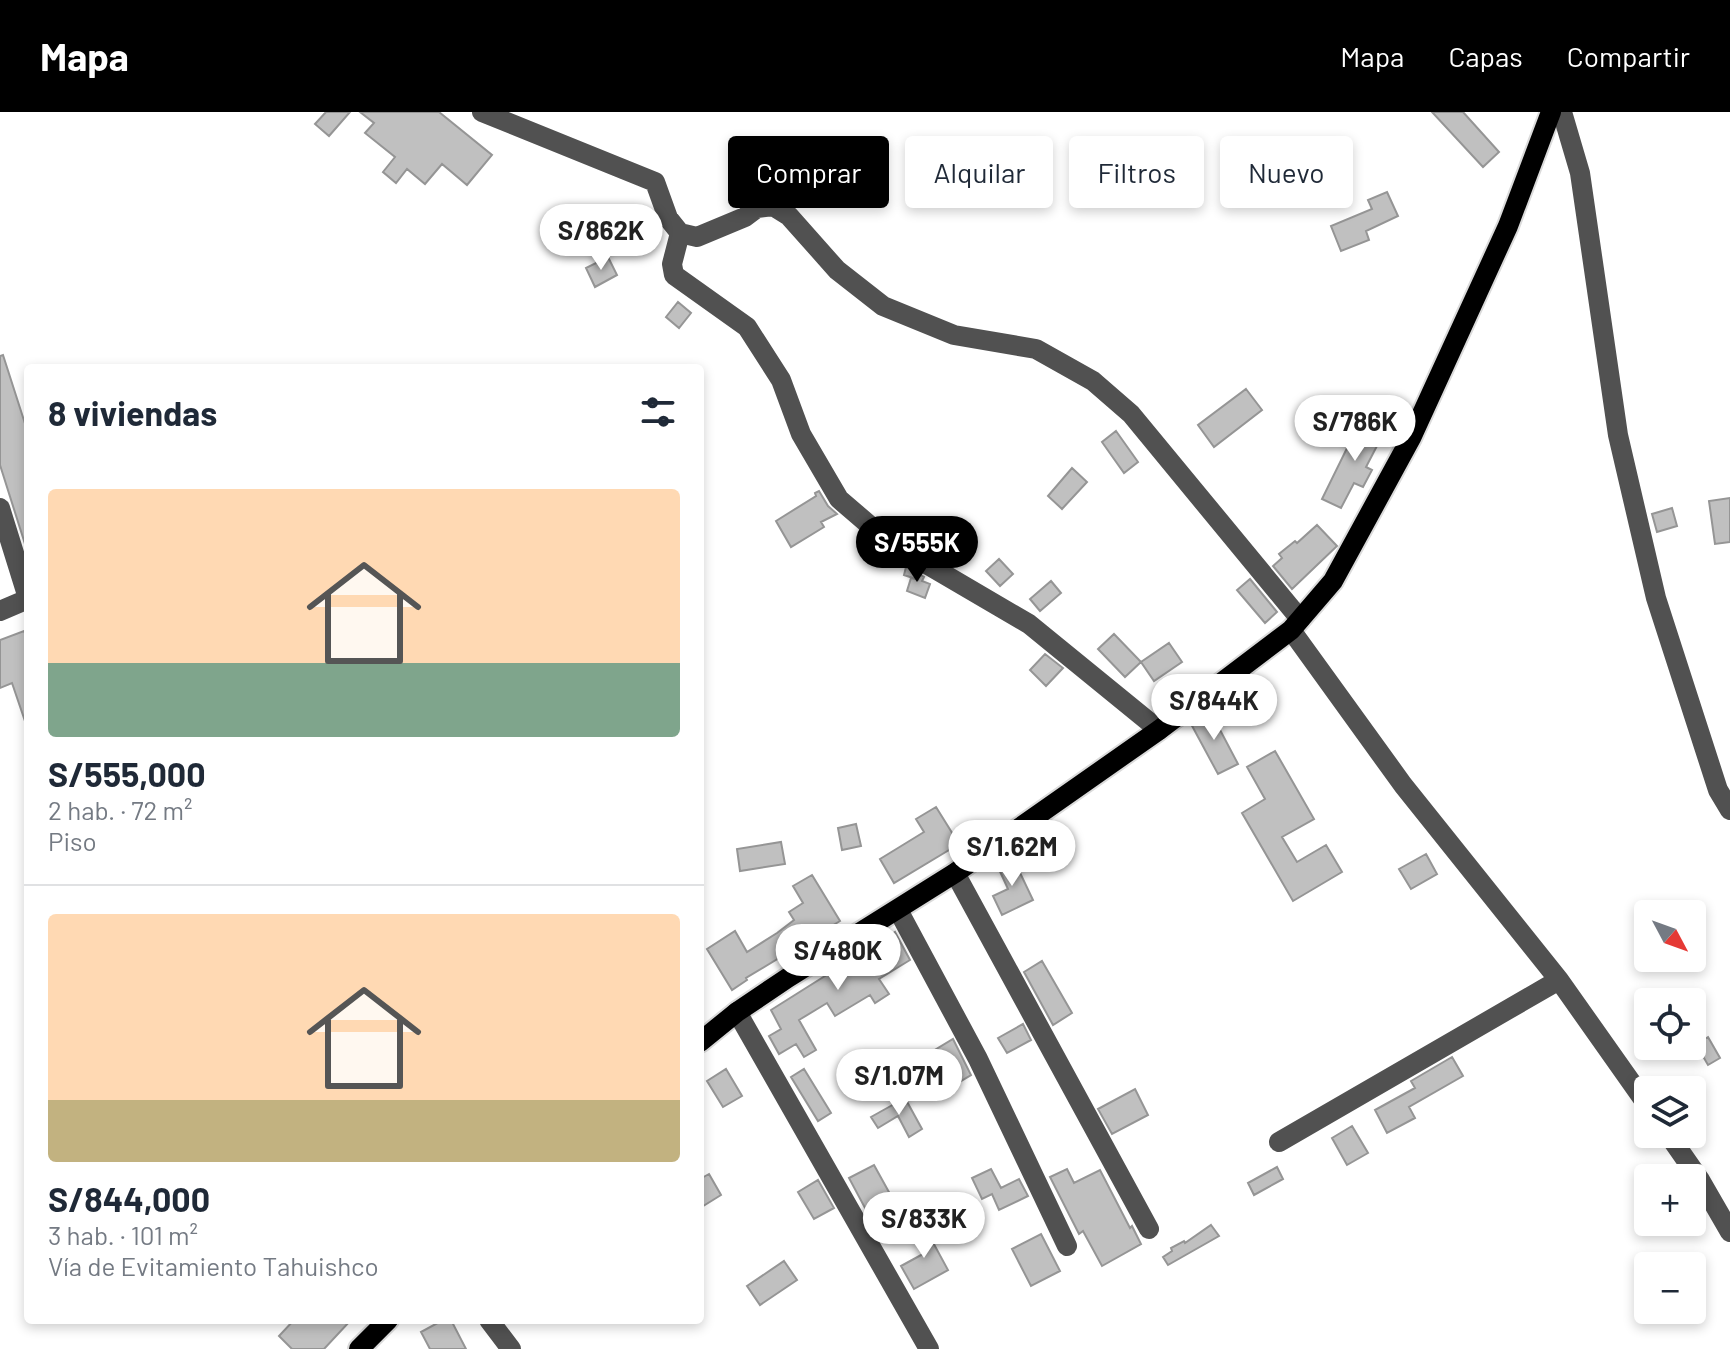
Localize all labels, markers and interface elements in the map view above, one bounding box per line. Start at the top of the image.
text: Mapa [40,33,129,79]
text: Mapa [1340,39,1404,73]
text: Capas [1448,39,1523,73]
text: Compartir [1567,39,1690,73]
chip: Comprar [728,136,889,208]
chip: Alquilar [905,136,1053,208]
chip: Filtros [1069,136,1204,208]
chip: Nuevo [1220,136,1353,208]
pin: S/862K [536,204,666,272]
text: S/862K [558,214,644,245]
icon: filters [636,390,680,434]
text: 8 viviendas [48,392,217,433]
pin: S/786K [1290,395,1420,463]
text: S/786K [1313,405,1397,436]
pin: S/555K [852,516,982,584]
text: S/555K [874,526,960,557]
icon: home [292,541,436,685]
pin: S/844K [1149,674,1279,742]
text: S/844K [1169,684,1259,715]
text: S/555,000 [48,753,206,794]
text: 2 hab. · 72 m² [48,794,193,825]
pin: S/1.62M [938,820,1086,888]
text: Piso [48,825,97,856]
text: S/1.62M [966,830,1058,861]
north arrow [1634,900,1706,972]
map controls [1634,900,1706,1324]
pin: S/480K [773,924,903,992]
text: S/480K [794,934,882,965]
icon: home [292,966,436,1110]
button: locate [1634,988,1706,1060]
pin: S/1.07M [825,1049,973,1117]
text: S/1.07M [854,1059,944,1090]
button: layers [1634,1076,1706,1148]
button: + [1634,1164,1706,1236]
text: S/844,000 [48,1178,210,1219]
pin: S/833K [859,1192,989,1260]
text: S/833K [881,1202,967,1233]
text: 3 hab. · 101 m² [48,1219,198,1250]
text: Vía de Evitamiento Tahuishco [48,1250,379,1281]
button: − [1634,1252,1706,1324]

